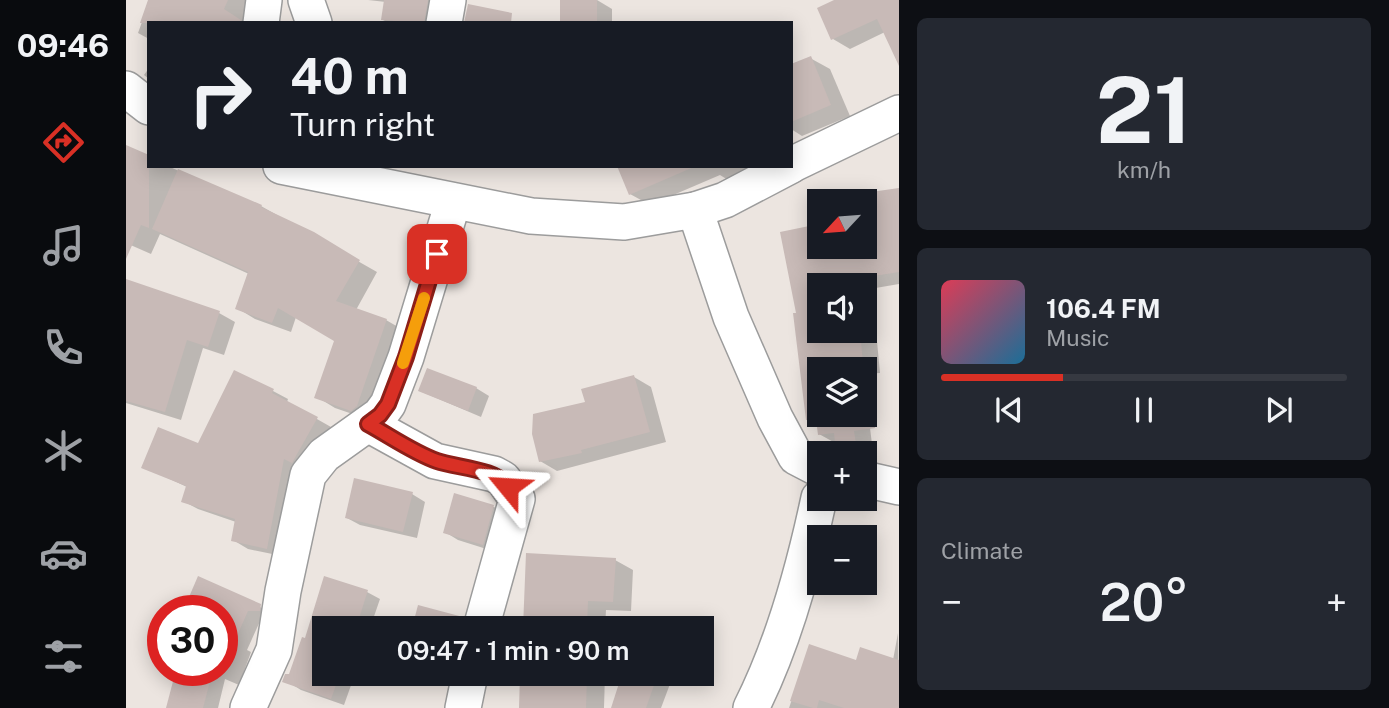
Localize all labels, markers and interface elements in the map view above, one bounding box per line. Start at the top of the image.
text: 09:46 [17,27,109,64]
text: 40 m [290,47,409,105]
icon: right [175,49,266,140]
text: 21 [1096,57,1192,163]
text: Turn right [290,106,435,143]
icon: directions [39,118,88,167]
text: km/h [1117,156,1171,183]
north arrow [807,189,877,259]
map controls [807,189,877,595]
icon: music [39,221,88,270]
pin [407,224,467,284]
icon: arrive [418,235,456,273]
button: sound [807,273,877,343]
text: 106.4 FM [1046,293,1161,324]
icon: phone [39,323,88,372]
text: Music [1046,324,1110,351]
button: layers [807,357,877,427]
icon: previous [990,391,1028,429]
icon: pause [1125,391,1163,429]
icon: next [1260,391,1298,429]
icon: climate [39,426,88,475]
button: + [807,441,877,511]
position arrow [471,450,545,524]
button: − [807,525,877,595]
icon: car [39,529,88,578]
text: Climate [941,537,1023,564]
text: 20° [1099,572,1189,633]
text: − [941,580,962,625]
text: + [1326,580,1347,625]
speed limit sign: 30 [147,595,238,686]
icon: filters [39,632,88,681]
text: 09:47 · 1 min · 90 m [397,635,629,666]

